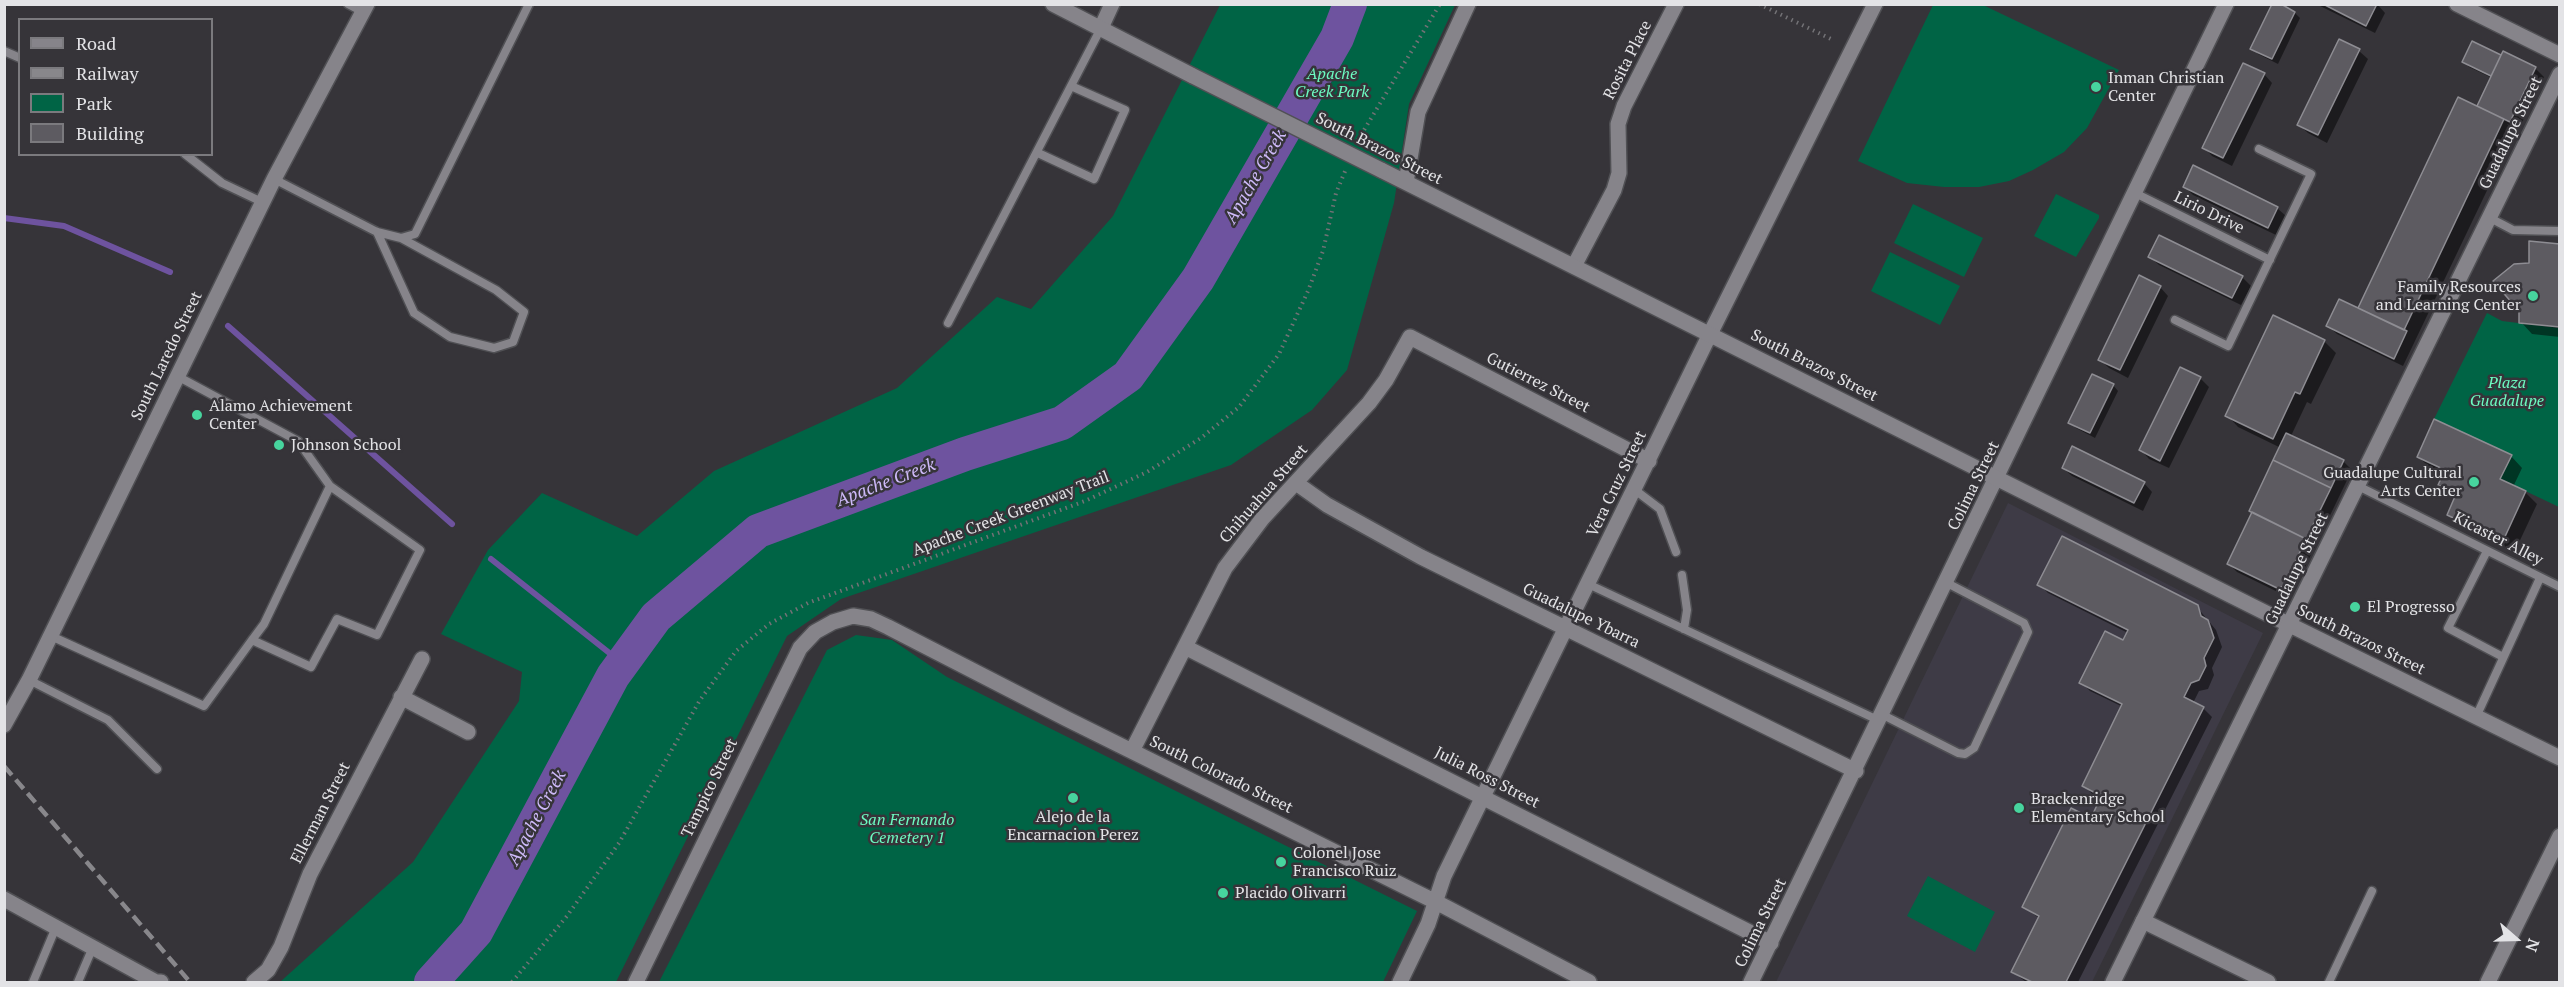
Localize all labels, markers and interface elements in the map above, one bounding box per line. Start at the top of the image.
street label: Rosita Place [1600,17,1656,103]
legend [18,18,213,156]
text: Road [76,31,116,55]
text: Railway [76,61,139,85]
park label: Apache Creek Park [1295,64,1369,102]
place label: Inman Christian Center [2108,68,2224,106]
street label: Guadalupe Street [2475,74,2547,192]
marker: Inman Christian Center [2089,80,2103,94]
text: Park [76,91,112,115]
street label: South Brazos Street [1312,109,1446,189]
text: Building [76,121,144,145]
water label: Apache Creek [1220,126,1292,228]
street label: Lirio Drive [2171,188,2247,238]
place label: Family Resources and Learning Center [2376,277,2521,315]
street label: South Laredo Street [127,288,207,424]
marker: Family Resources and Learning Center [2526,289,2540,303]
street label: South Brazos Street [1747,326,1881,406]
street label: Gutierrez Street [1483,349,1593,417]
park label: Plaza Guadalupe [2470,373,2544,411]
place label: Alamo Achievement Center [209,396,352,434]
marker: Alamo Achievement Center [190,408,204,422]
street label: Vera Cruz Street [1583,428,1651,540]
place label: Johnson School [291,435,401,455]
marker: Johnson School [272,438,286,452]
street label: Colima Street [1944,438,2004,534]
street label: Chihuahua Street [1216,441,1312,547]
water label: Apache Creek [833,454,939,512]
place label: Guadalupe Cultural Arts Center [2323,463,2462,501]
street label: Apache Creek Greenway Trail [910,468,1112,560]
marker: Guadalupe Cultural Arts Center [2467,475,2481,489]
street label: Kicaster Alley [2450,508,2546,570]
street label: Guadalupe Street [2261,510,2333,628]
street label: Guadalupe Ybarra [1519,579,1643,653]
place label: El Progresso [2367,597,2455,617]
marker: El Progresso [2348,600,2362,614]
street label: South Brazos Street [2294,601,2428,679]
street label: South Colorado Street [1146,732,1296,818]
street label: Tampico Street [678,735,742,841]
street label: Julia Ross Street [1431,743,1543,813]
street label: Ellerman Street [287,759,355,867]
water label: Apache Creek [503,767,571,869]
place label: Brackenridge Elementary School [2031,789,2165,827]
marker: Alejo de la Encarnacion Perez [1066,791,1080,805]
marker: Brackenridge Elementary School [2012,801,2026,815]
place label: Alejo de la Encarnacion Perez [1007,807,1139,845]
park label: San Fernando Cemetery 1 [860,810,954,848]
place label: Colonel Jose Francisco Ruiz [1293,843,1397,881]
marker: Colonel Jose Francisco Ruiz [1274,855,1288,869]
street label: Colima Street [1731,875,1791,971]
place label: Placido Olivarri [1235,883,1346,903]
marker: Placido Olivarri [1216,886,1230,900]
north arrow [2486,909,2546,969]
text: N [2521,936,2545,955]

